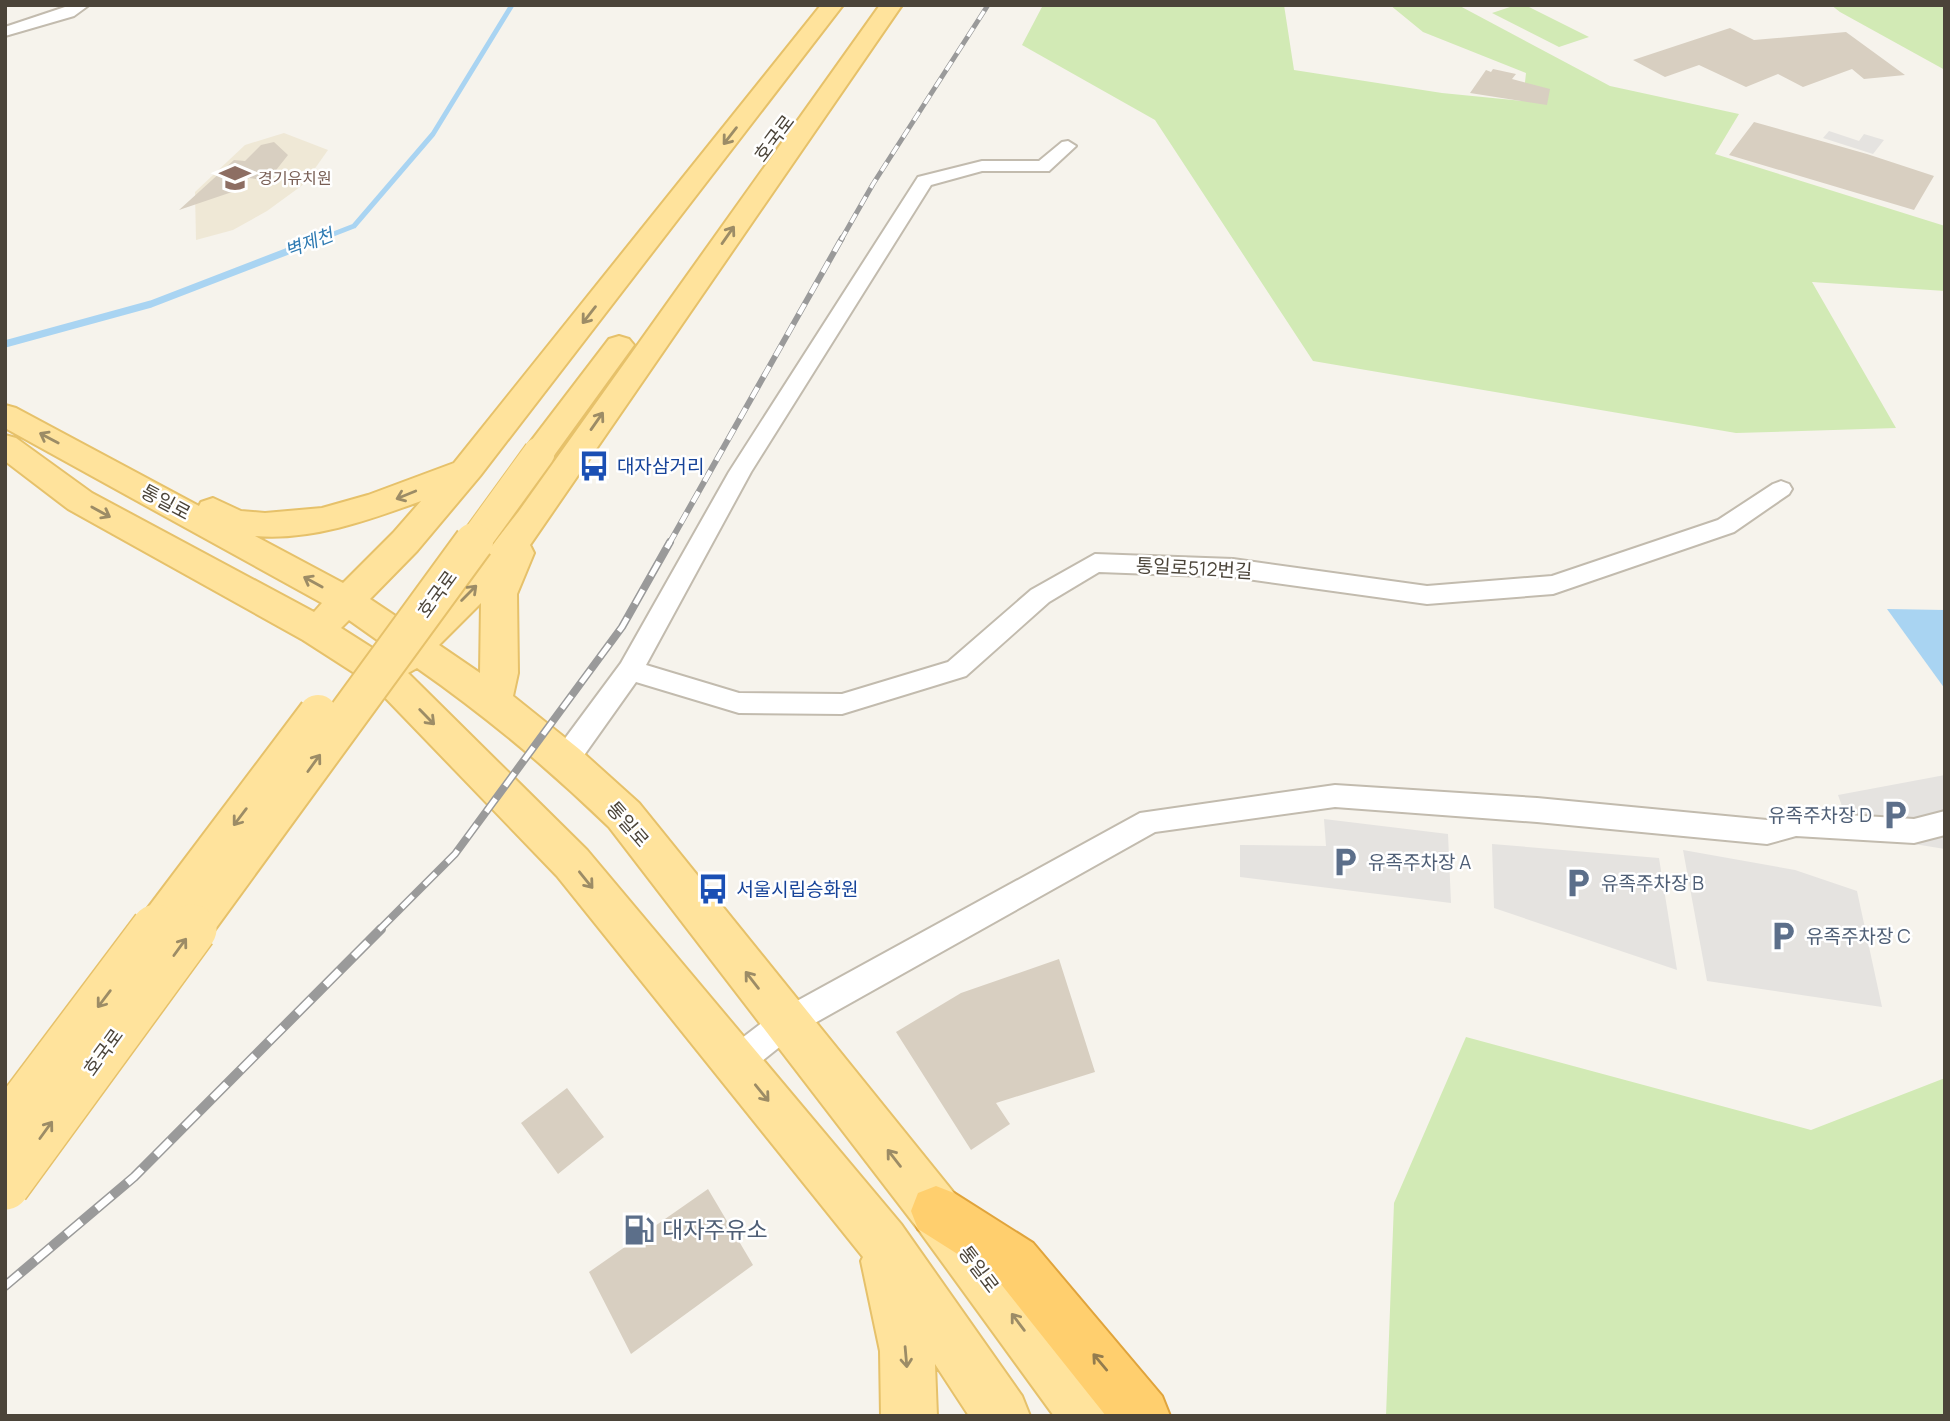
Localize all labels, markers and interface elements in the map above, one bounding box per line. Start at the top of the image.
street label: 호국로 [748,109,800,167]
one-way arrow [722,126,737,145]
school or university icon: 경기유치원 [218,161,252,195]
place label: 경기유치원 [258,167,332,189]
water label: 벽제천 [281,221,338,262]
one-way arrow [721,226,735,245]
one-way arrow [582,305,597,324]
one-way arrow [589,412,604,431]
one-way arrow [39,431,60,445]
bus stop icon: 대자삼거리 [577,449,611,483]
place label: 대자삼거리 [617,453,704,479]
street label: 통일로 [137,478,195,526]
one-way arrow [395,489,417,502]
one-way arrow [90,506,111,519]
street label: 통일로512번길 [1135,552,1253,584]
street label: 호국로 [411,565,463,623]
one-way arrow [304,575,324,589]
one-way arrow [461,584,478,601]
one-way arrow [418,709,435,726]
one-way arrow [307,754,321,773]
street label: 통일로 [601,796,655,852]
parking icon: 유족주차장 D [1878,798,1912,832]
place label: 유족주차장 D [1768,802,1872,828]
one-way arrow [233,807,248,826]
parking icon: 유족주차장 A [1328,845,1362,879]
place label: 유족주차장 A [1368,849,1471,875]
parking icon: 유족주차장 B [1561,866,1595,900]
one-way arrow [578,870,594,888]
place label: 유족주차장 B [1601,870,1704,896]
bus stop icon: 서울시립승화원 [696,872,730,906]
place label: 서울시립승화원 [736,876,858,902]
parking icon: 유족주차장 C [1766,919,1800,953]
place label: 유족주차장 C [1806,923,1911,949]
one-way arrow [173,938,187,957]
one-way arrow [745,971,760,989]
one-way arrow [96,989,111,1008]
street label: 호국로 [77,1023,129,1081]
one-way arrow [754,1084,769,1102]
one-way arrow [38,1121,53,1140]
one-way arrow [886,1149,901,1168]
fuel station icon: 대자주유소 [622,1213,656,1247]
place label: 대자주유소 [662,1213,768,1245]
street label: 통일로 [953,1240,1005,1298]
one-way arrow [1011,1312,1026,1331]
one-way arrow [900,1345,913,1368]
one-way arrow [1092,1354,1108,1372]

